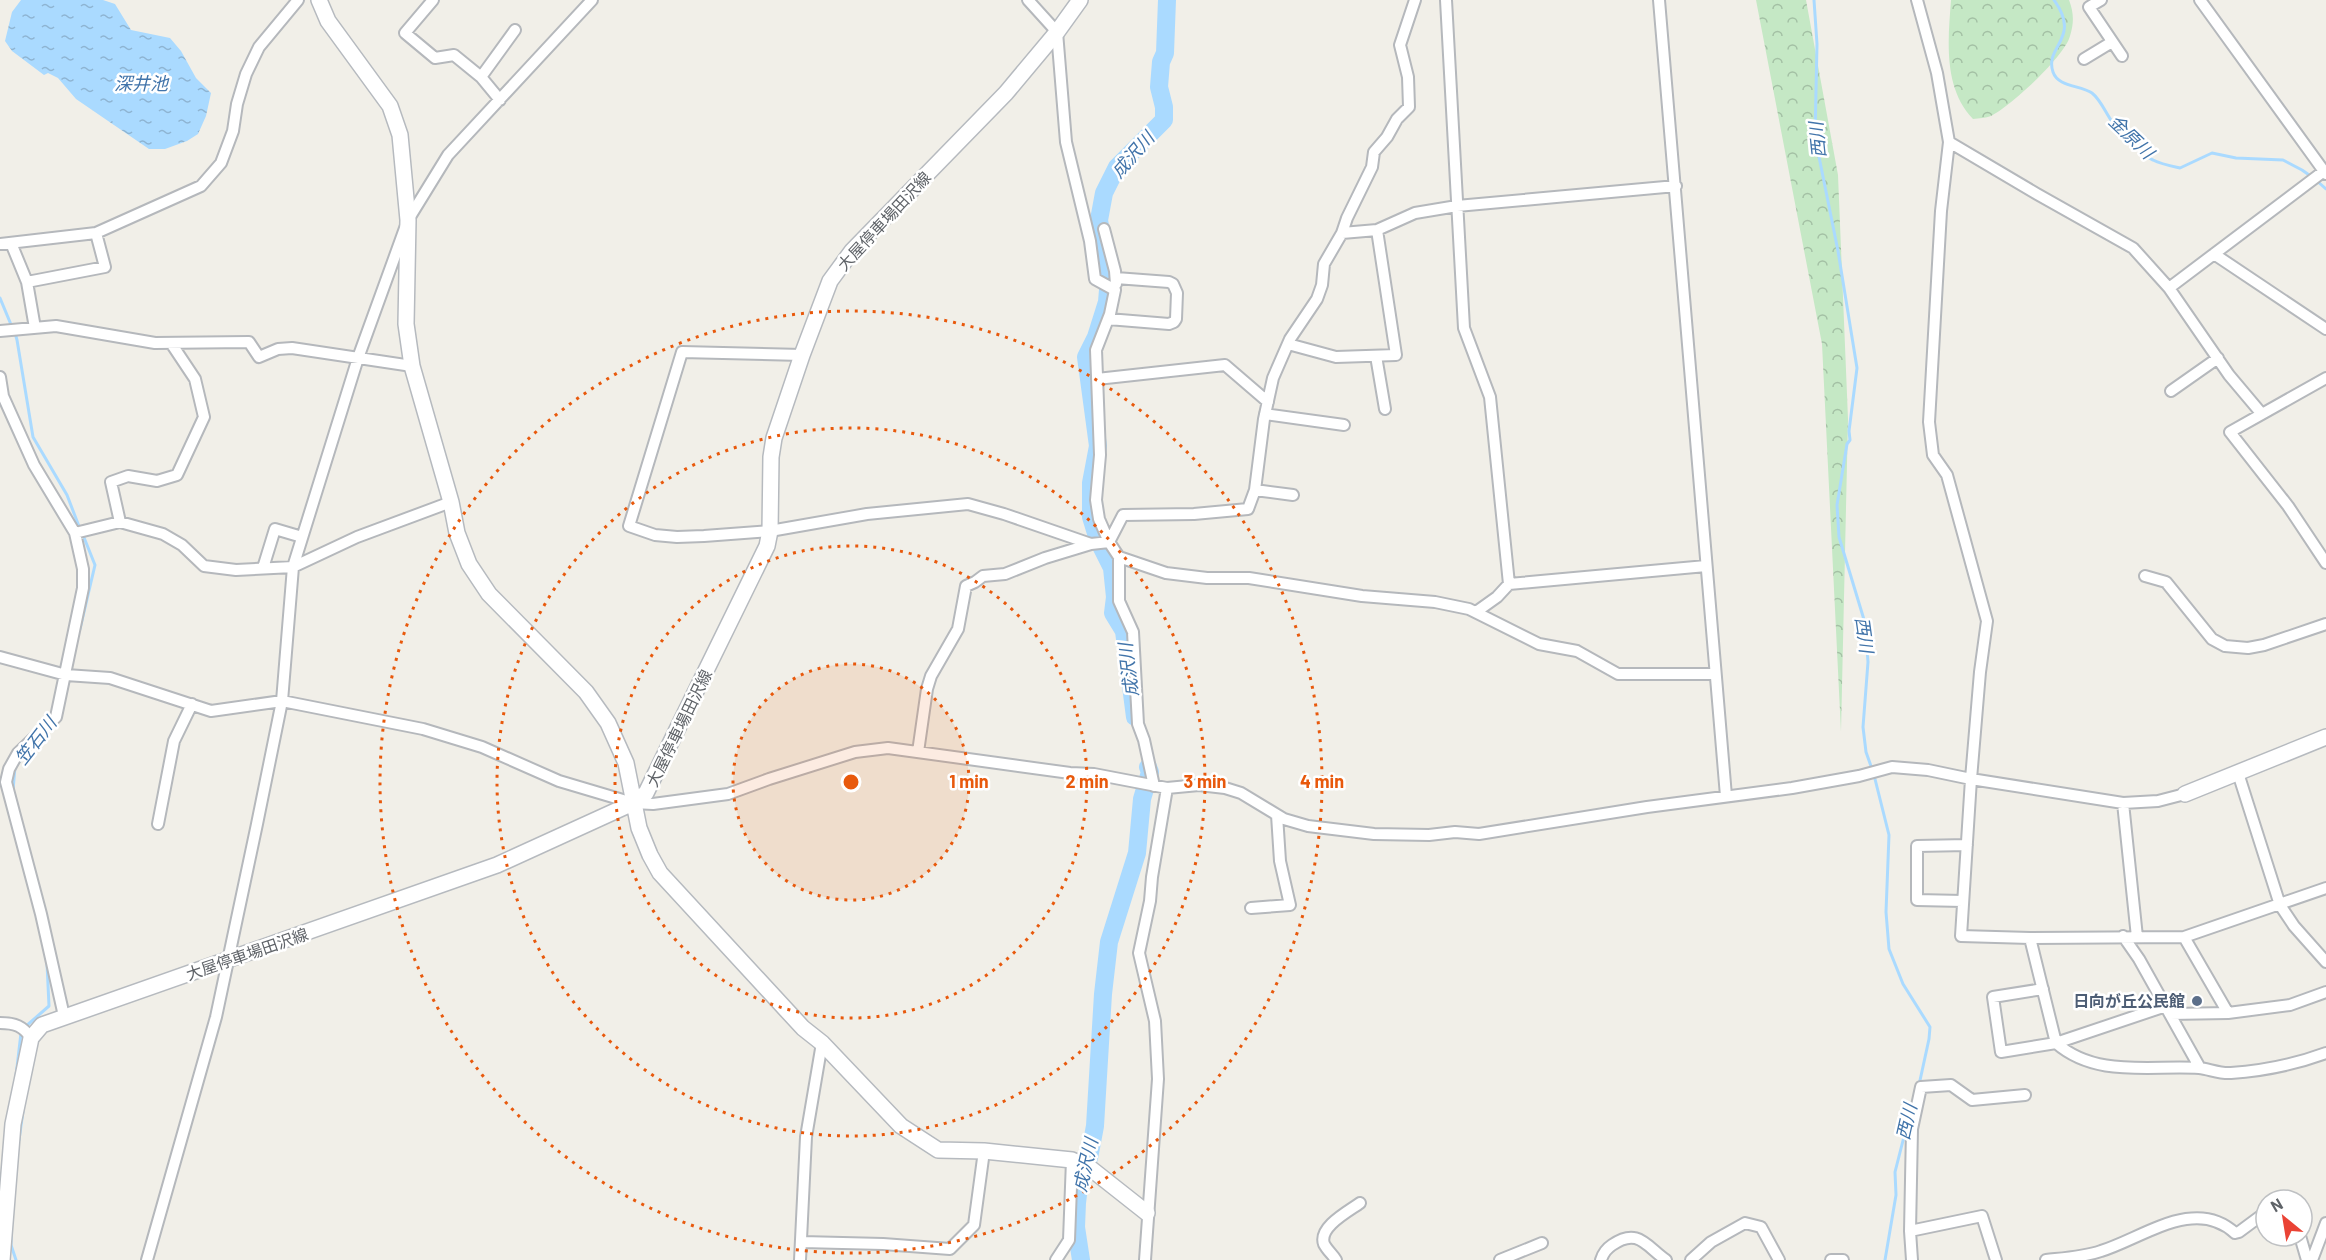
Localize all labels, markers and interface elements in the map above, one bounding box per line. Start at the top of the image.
water label: 深井池 [114,72,170,94]
water label: 金原川 [2105,110,2160,164]
water label: 西川 [1804,119,1830,159]
water label: 成沢川 [1106,125,1160,182]
street label: 大屋停車場田沢線 [833,167,934,274]
water label: 西川 [1852,616,1879,656]
water label: 成沢川 [1114,640,1142,698]
street label: 大屋停車場田沢線 [642,666,715,789]
water label: 笠石川 [10,711,62,768]
text: 1 min [949,770,989,792]
text: 2 min [1065,770,1109,792]
text: 3 min [1184,770,1226,792]
text: 4 min [1300,770,1344,792]
centre of rings [841,772,861,792]
street label: 大屋停車場田沢線 [183,924,310,983]
place label: 日向が丘公民館 [2073,991,2185,1010]
marker: 日向が丘公民館 [2190,994,2204,1008]
water label: 西川 [1891,1100,1921,1142]
water label: 成沢川 [1068,1134,1102,1194]
north arrow [2254,1188,2314,1248]
text: N [2267,1194,2286,1215]

